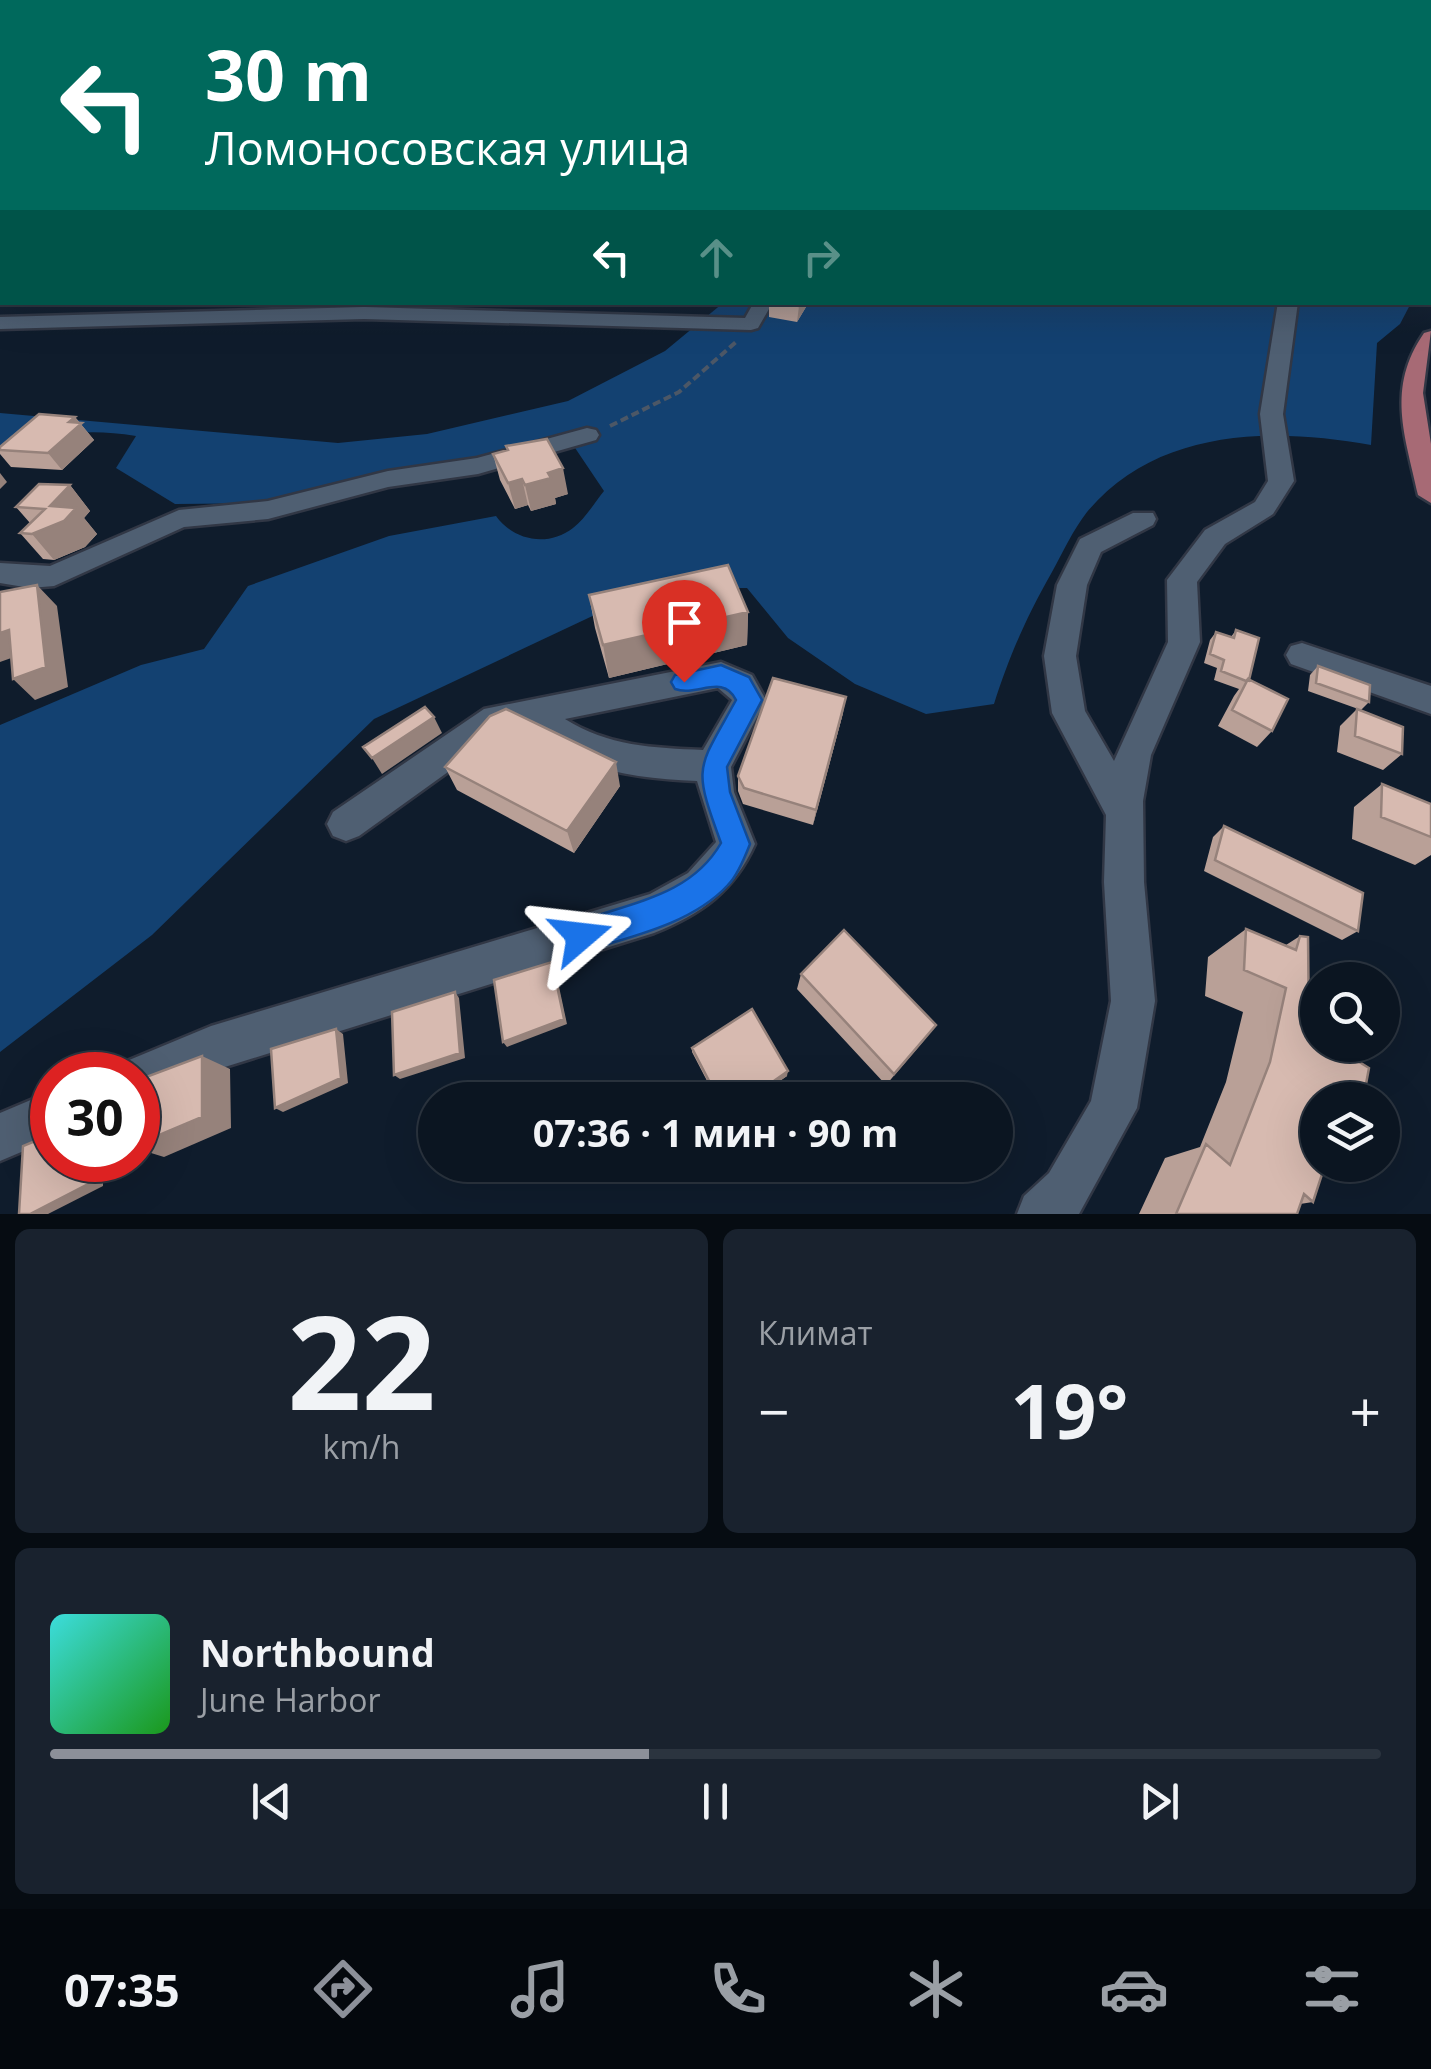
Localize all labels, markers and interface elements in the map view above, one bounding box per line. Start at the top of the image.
text: 30 m [205,26,372,122]
icon: left [40,40,170,170]
text: Ломоносовская улица [205,117,690,178]
icon: left [584,230,639,285]
icon: ahead [689,230,744,285]
icon: right [794,230,849,285]
pin [642,580,727,683]
icon: arrive [657,595,712,650]
position arrow [529,884,633,988]
map controls [1300,962,1400,1182]
button: search [1300,962,1400,1062]
speed limit sign: 30 [30,1052,160,1182]
button: layers [1300,1082,1400,1182]
text: 07:36 · 1 мин · 90 m [533,1106,898,1158]
text: 22 [287,1271,436,1448]
text: Климат [758,1311,872,1354]
text: 19° [1011,1359,1128,1461]
text: − [758,1373,789,1448]
text: + [1350,1373,1381,1448]
text: km/h [323,1425,400,1468]
text: Northbound [200,1626,435,1678]
text: June Harbor [200,1678,380,1721]
icon: previous [244,1774,299,1829]
icon: pause [688,1774,743,1829]
icon: next [1132,1774,1187,1829]
icon: directions [308,1954,378,2024]
icon: music [505,1954,575,2024]
icon: phone [703,1954,773,2024]
icon: climate [901,1954,971,2024]
icon: car [1099,1954,1169,2024]
icon: filters [1297,1954,1367,2024]
text: 07:35 [64,1959,180,2020]

